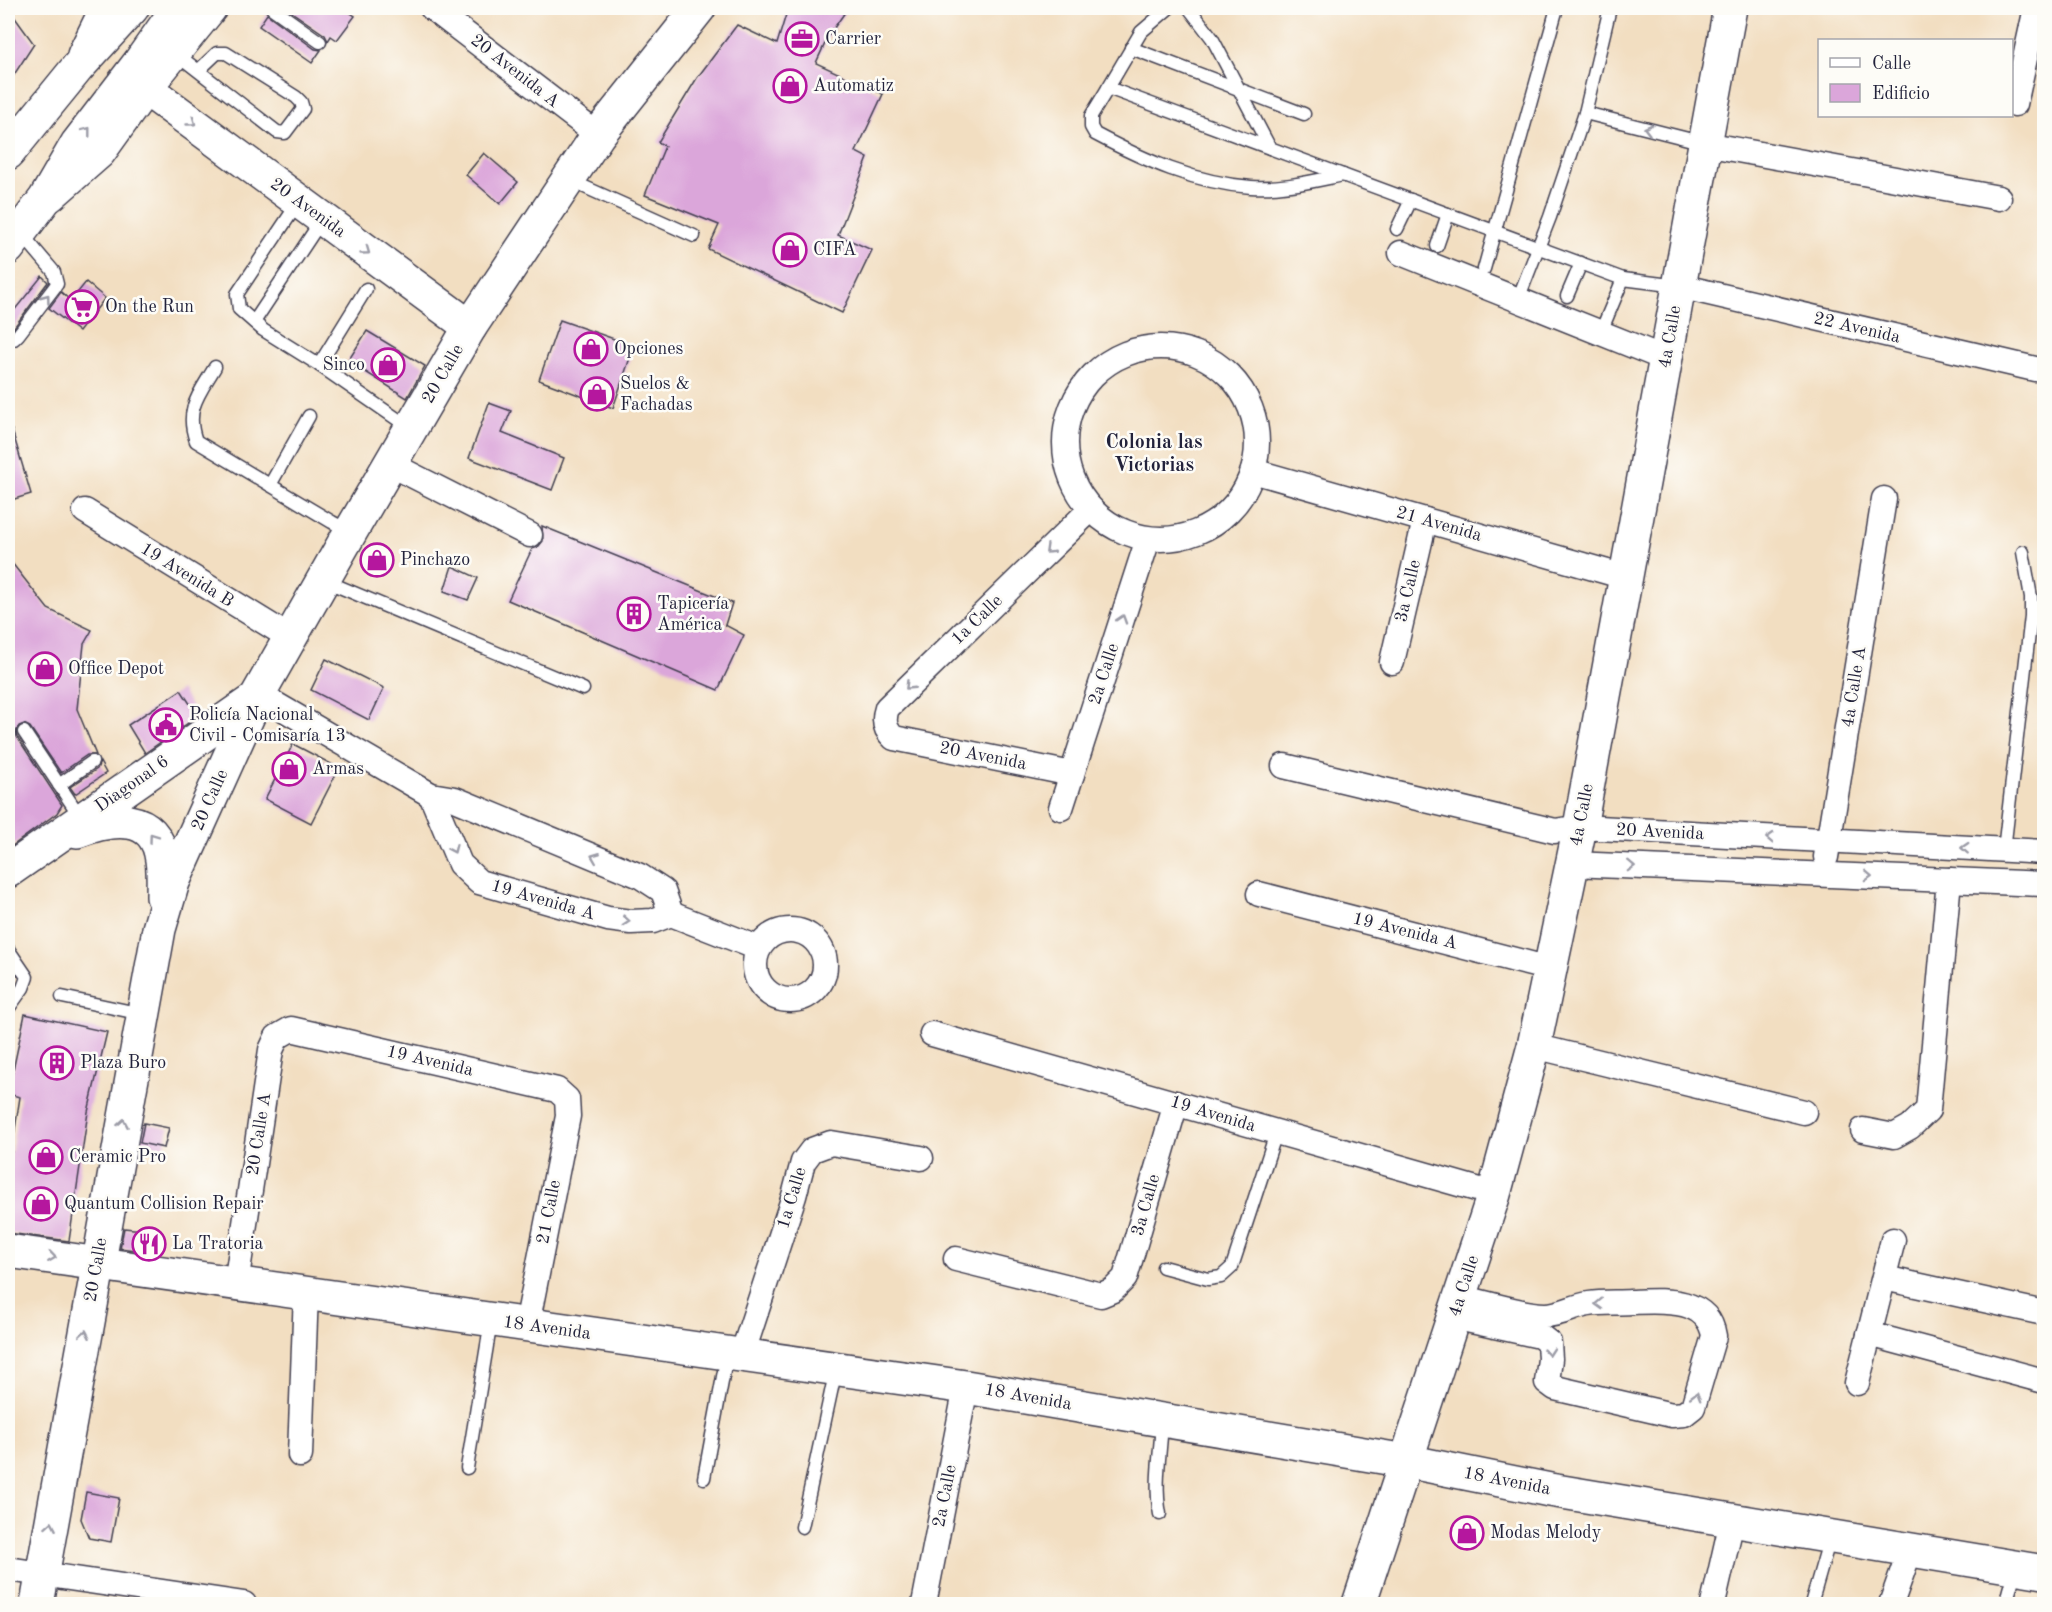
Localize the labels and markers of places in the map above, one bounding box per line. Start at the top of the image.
office icon: Carrier [784,21,820,57]
place label: Carrier [825,30,882,48]
shop icon: Automatiz [772,68,808,104]
place label: Automatiz [813,77,894,95]
shop icon: CIFA [772,232,808,268]
place label: CIFA [813,241,857,259]
supermarket icon: On the Run [64,289,100,325]
place label: On the Run [105,298,194,316]
shop icon: Opciones [573,331,609,367]
place label: Opciones [614,340,684,358]
shop icon: Sinco [370,347,406,383]
place label: Sinco [322,356,365,374]
place label: Suelos & Fachadas [620,375,693,414]
shop icon: Suelos & Fachadas [579,376,615,412]
shop icon: Pinchazo [359,542,395,578]
place label: Pinchazo [400,551,470,569]
place label: Tapicería América [657,595,729,634]
building icon: Tapicería América [616,596,652,632]
shop icon: Office Depot [27,651,63,687]
place label: Office Depot [68,660,164,678]
place label: Policía Nacional Civil - Comisaría 13 [189,706,346,745]
public building icon: Policía Nacional Civil - Comisaría 13 [148,707,184,743]
shop icon: Armas [271,751,307,787]
place label: Armas [312,760,364,778]
building icon: Plaza Buro [39,1045,75,1081]
place label: Plaza Buro [80,1054,166,1072]
shop icon: Ceramic Pro [28,1139,64,1175]
place label: Ceramic Pro [69,1148,166,1166]
shop icon: Quantum Collision Repair [23,1186,59,1222]
place label: Quantum Collision Repair [64,1195,264,1213]
restaurant icon: La Tratoria [131,1226,167,1262]
place label: La Tratoria [172,1235,264,1253]
shop icon: Modas Melody [1449,1515,1485,1551]
place label: Modas Melody [1490,1524,1602,1542]

